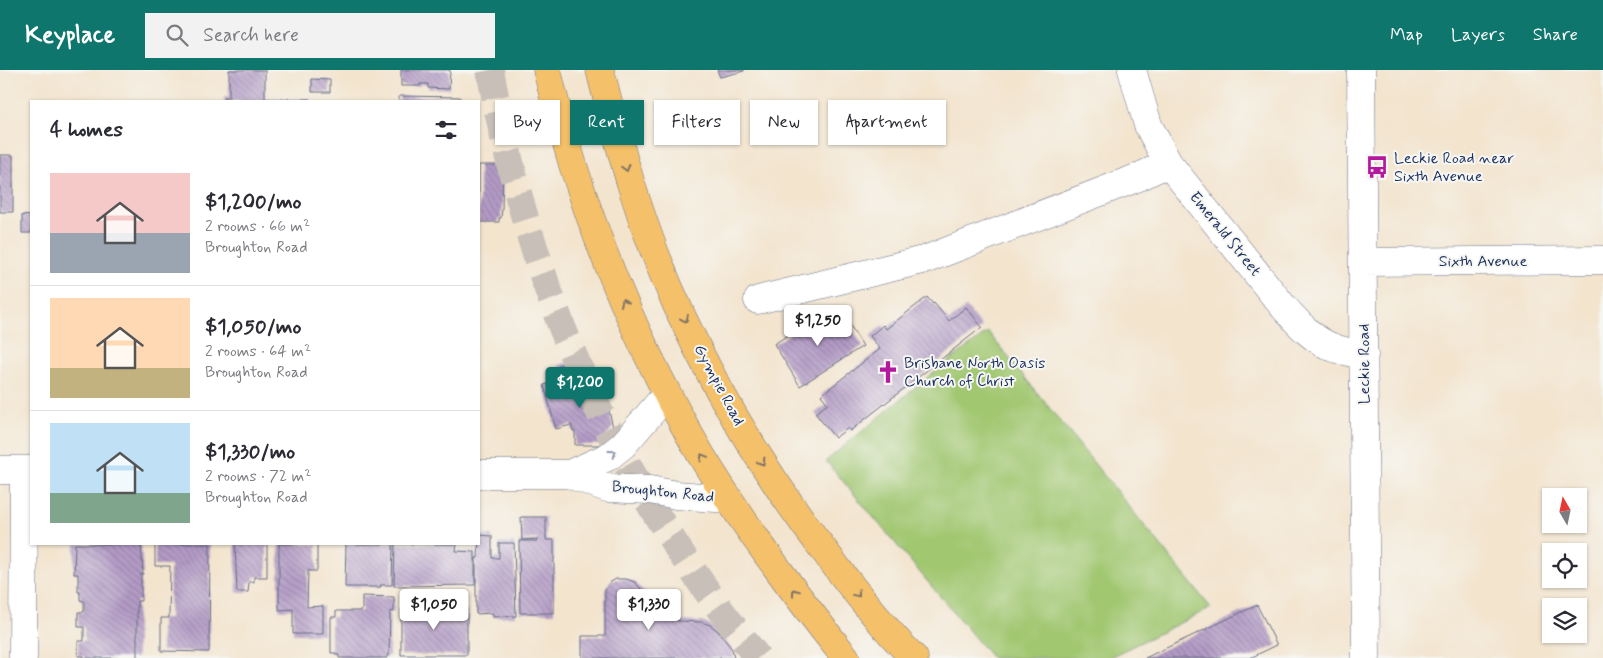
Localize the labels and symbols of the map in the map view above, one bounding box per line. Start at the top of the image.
place label: Leckie Road near Sixth Avenue [1394,148,1514,187]
bus stop icon: Leckie Road near Sixth Avenue [1364,154,1390,180]
one-way arrow [621,163,631,171]
street label: Emerald Street [1184,187,1266,281]
street label: Sixth Avenue [1439,251,1527,272]
one-way arrow [620,298,630,307]
pin: $1,250 [777,304,859,347]
one-way arrow [678,314,689,323]
street label: Leckie Road [1354,324,1375,404]
street label: Gympie Road [689,341,749,429]
place label: Brisbane North Oasis Church of Christ [904,353,1045,392]
church icon: Brisbane North Oasis Church of Christ [875,359,901,385]
pin: $1,200 [539,366,621,409]
one-way arrow [607,450,616,459]
one-way arrow [700,454,710,463]
one-way arrow [756,456,765,466]
street label: Broughton Road [611,476,715,508]
north arrow [1542,488,1588,532]
pin: $1,050 [393,588,475,631]
pin: $1,330 [608,588,690,631]
one-way arrow [792,588,801,598]
one-way arrow [852,588,861,597]

